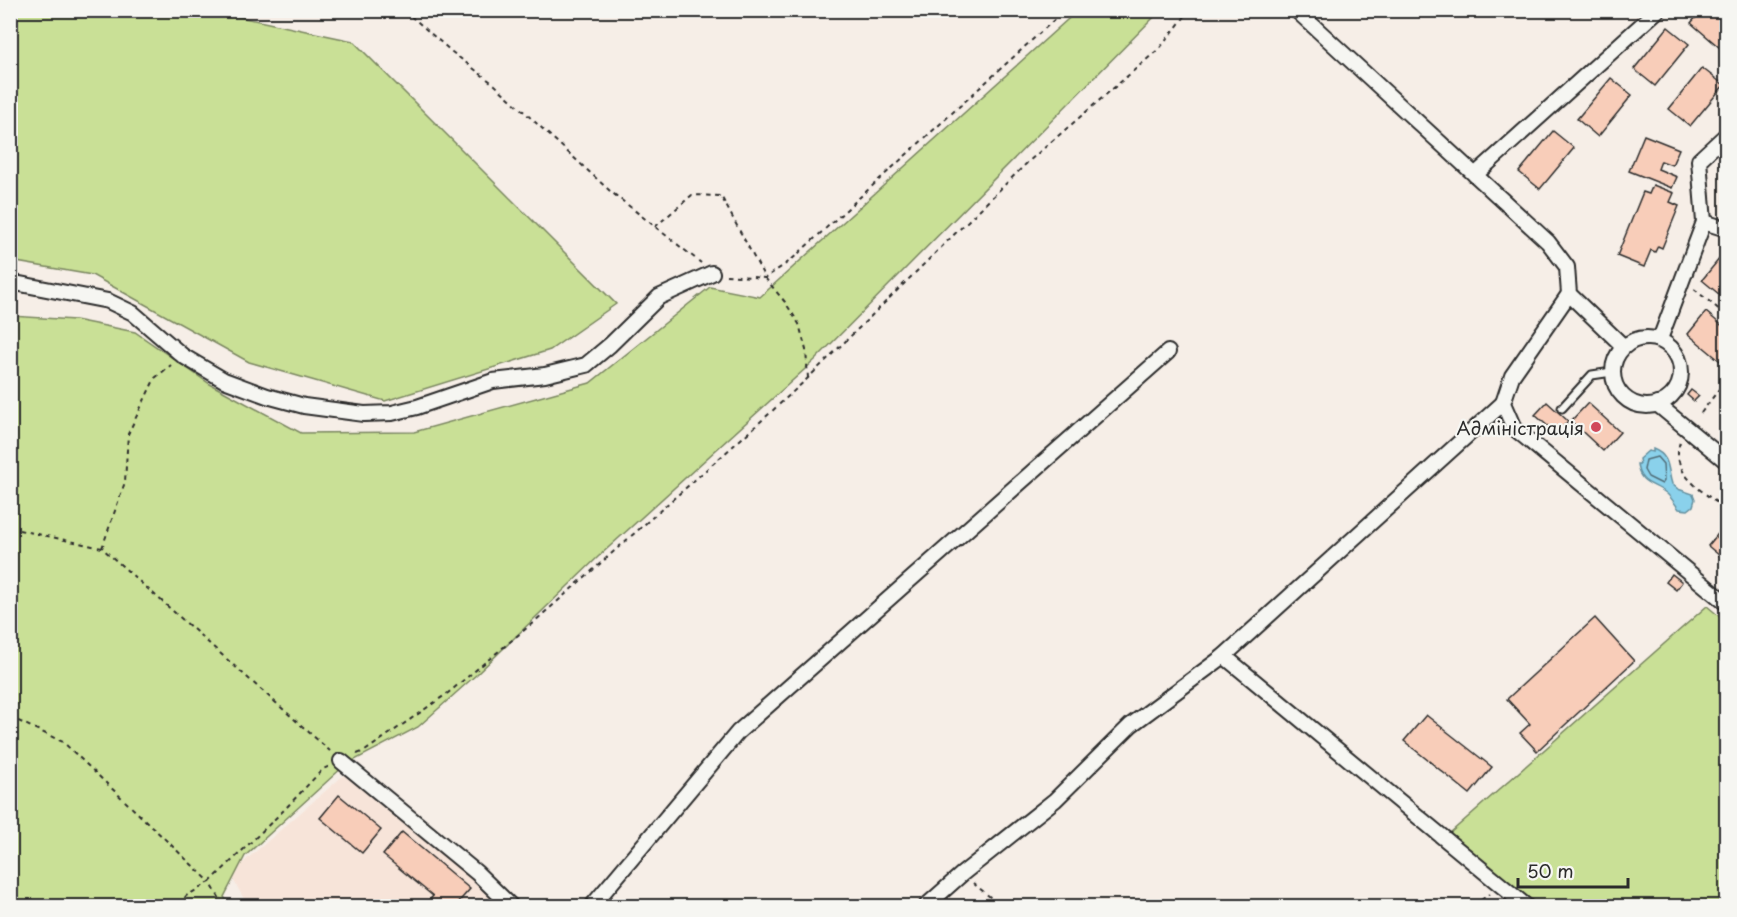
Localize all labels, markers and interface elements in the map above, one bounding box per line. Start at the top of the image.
place label: Адміністрація [1457,414,1584,441]
marker: Адміністрація [1589,420,1603,434]
scale bar [1518,851,1628,889]
text: 50 m [1527,857,1574,884]

